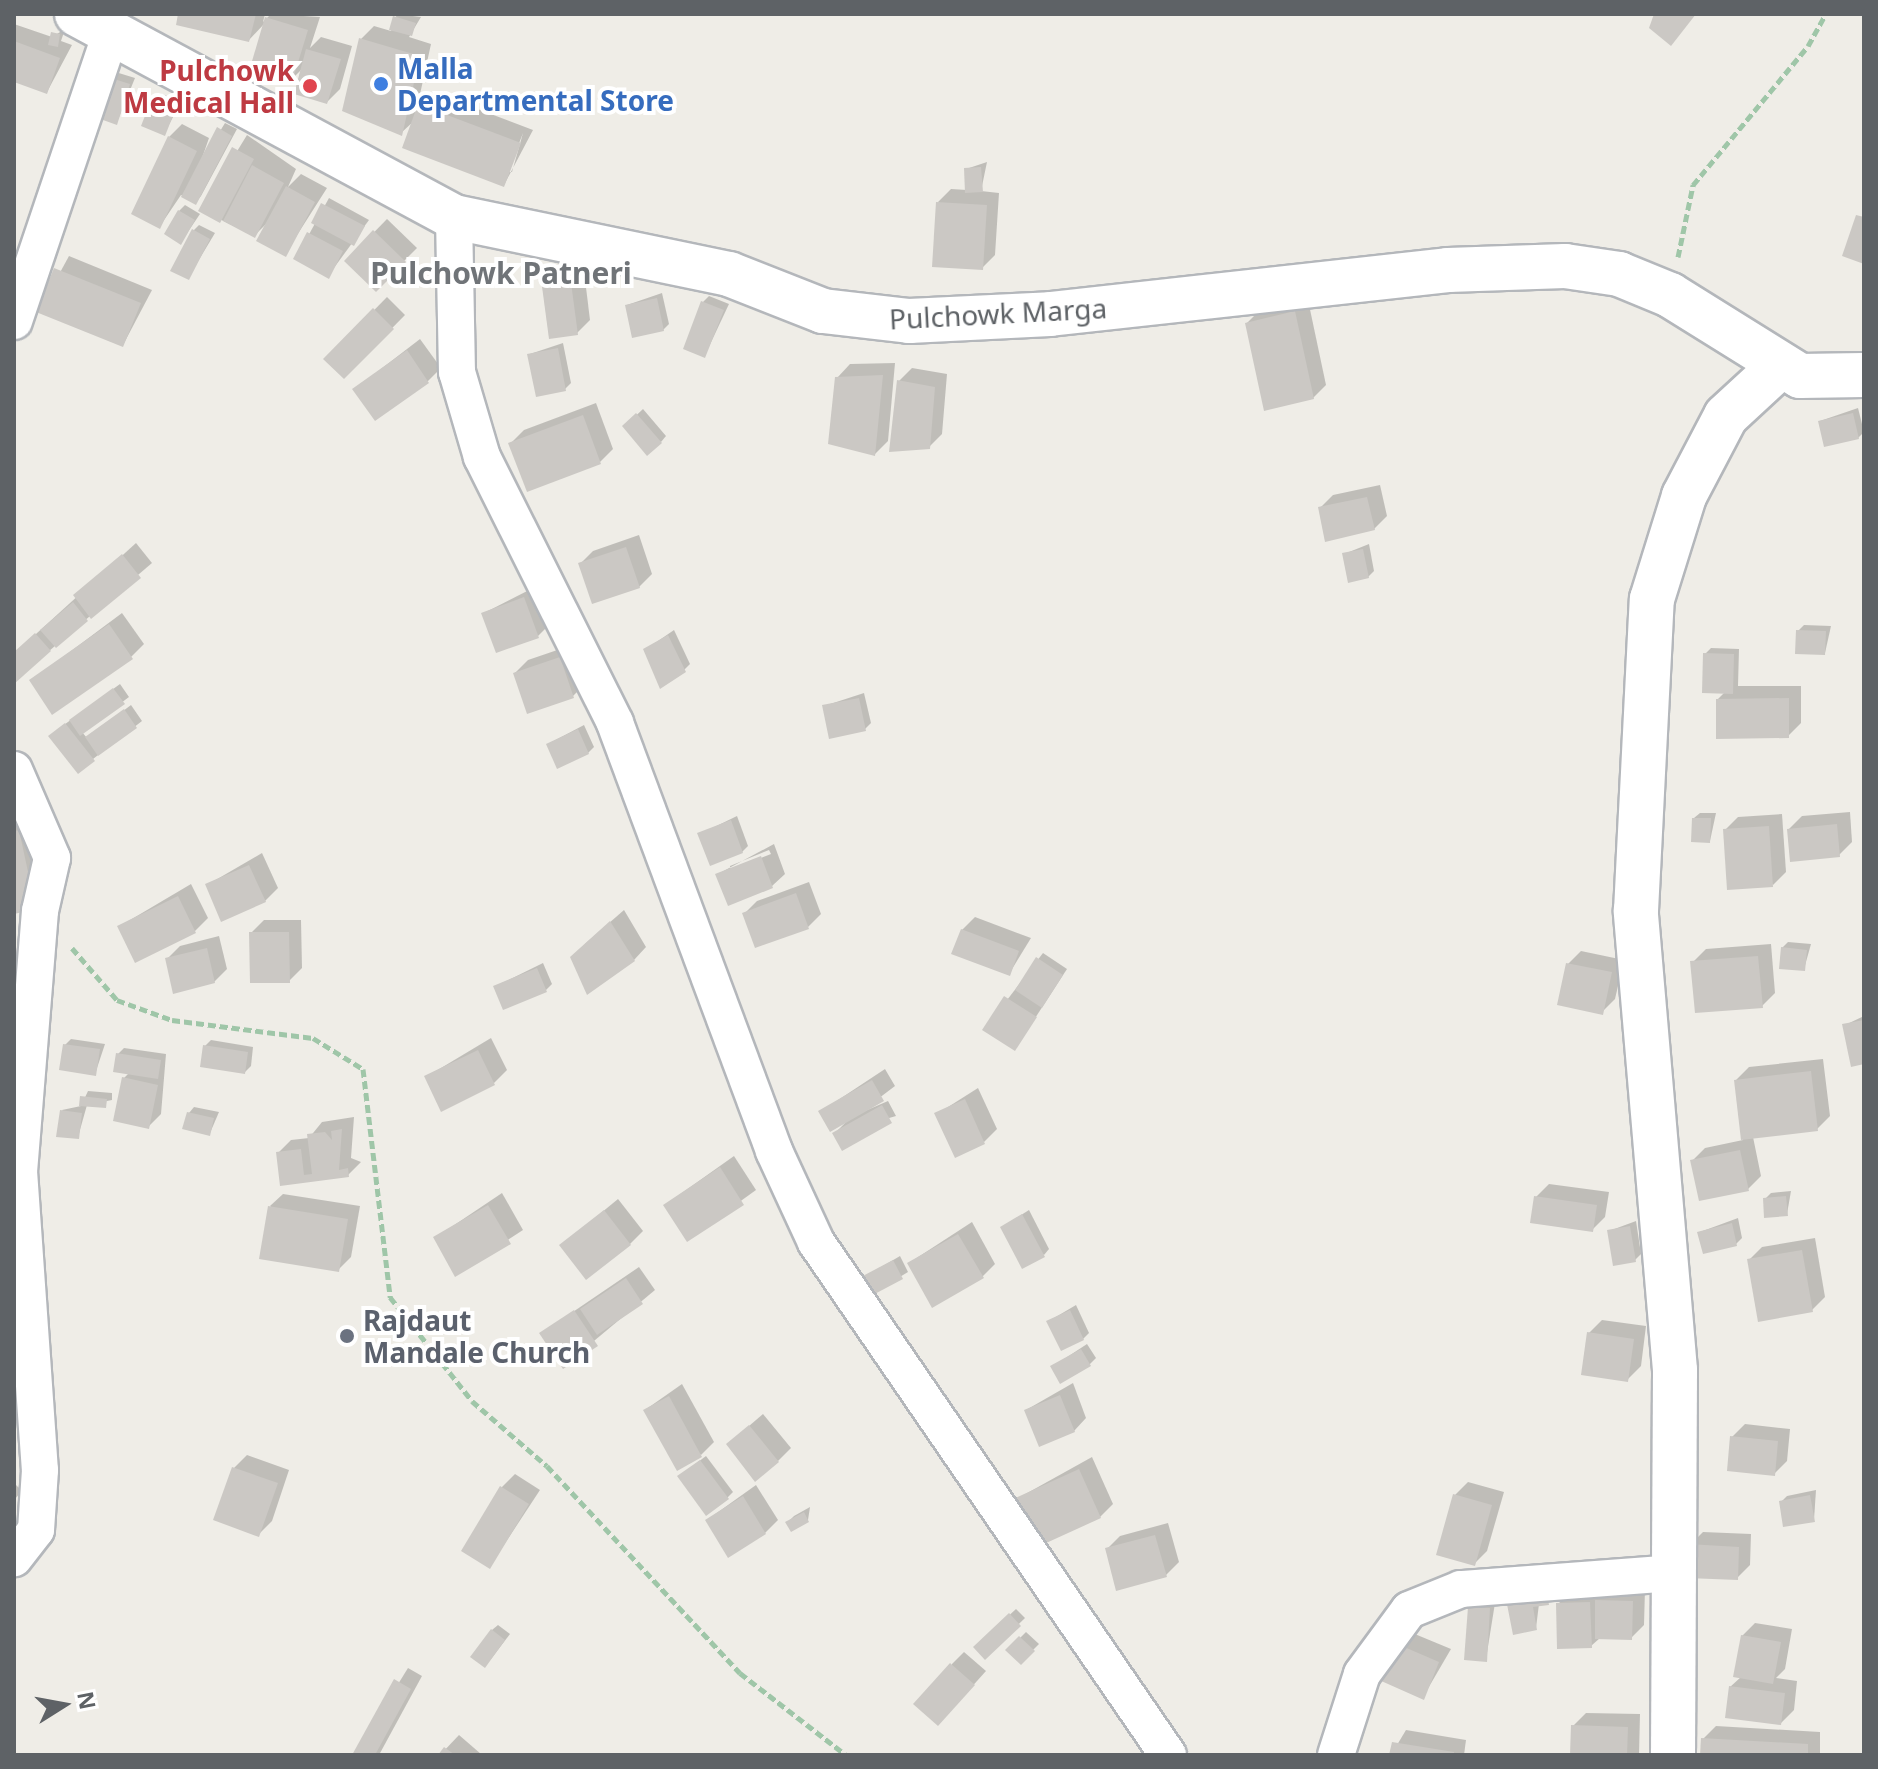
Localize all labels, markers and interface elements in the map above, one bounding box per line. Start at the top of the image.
place label: Malla Departmental Store [397,51,674,117]
place label: Pulchowk Medical Hall [123,53,294,119]
marker: Malla Departmental Store [372,75,390,93]
marker: Pulchowk Medical Hall [301,77,319,95]
district label: Pulchowk Patneri [370,255,632,291]
street label: Pulchowk Marga [888,291,1108,335]
place label: Rajdaut Mandale Church [363,1303,590,1369]
marker: Rajdaut Mandale Church [338,1327,356,1345]
north arrow [24,1665,104,1745]
text: N [71,1689,104,1712]

